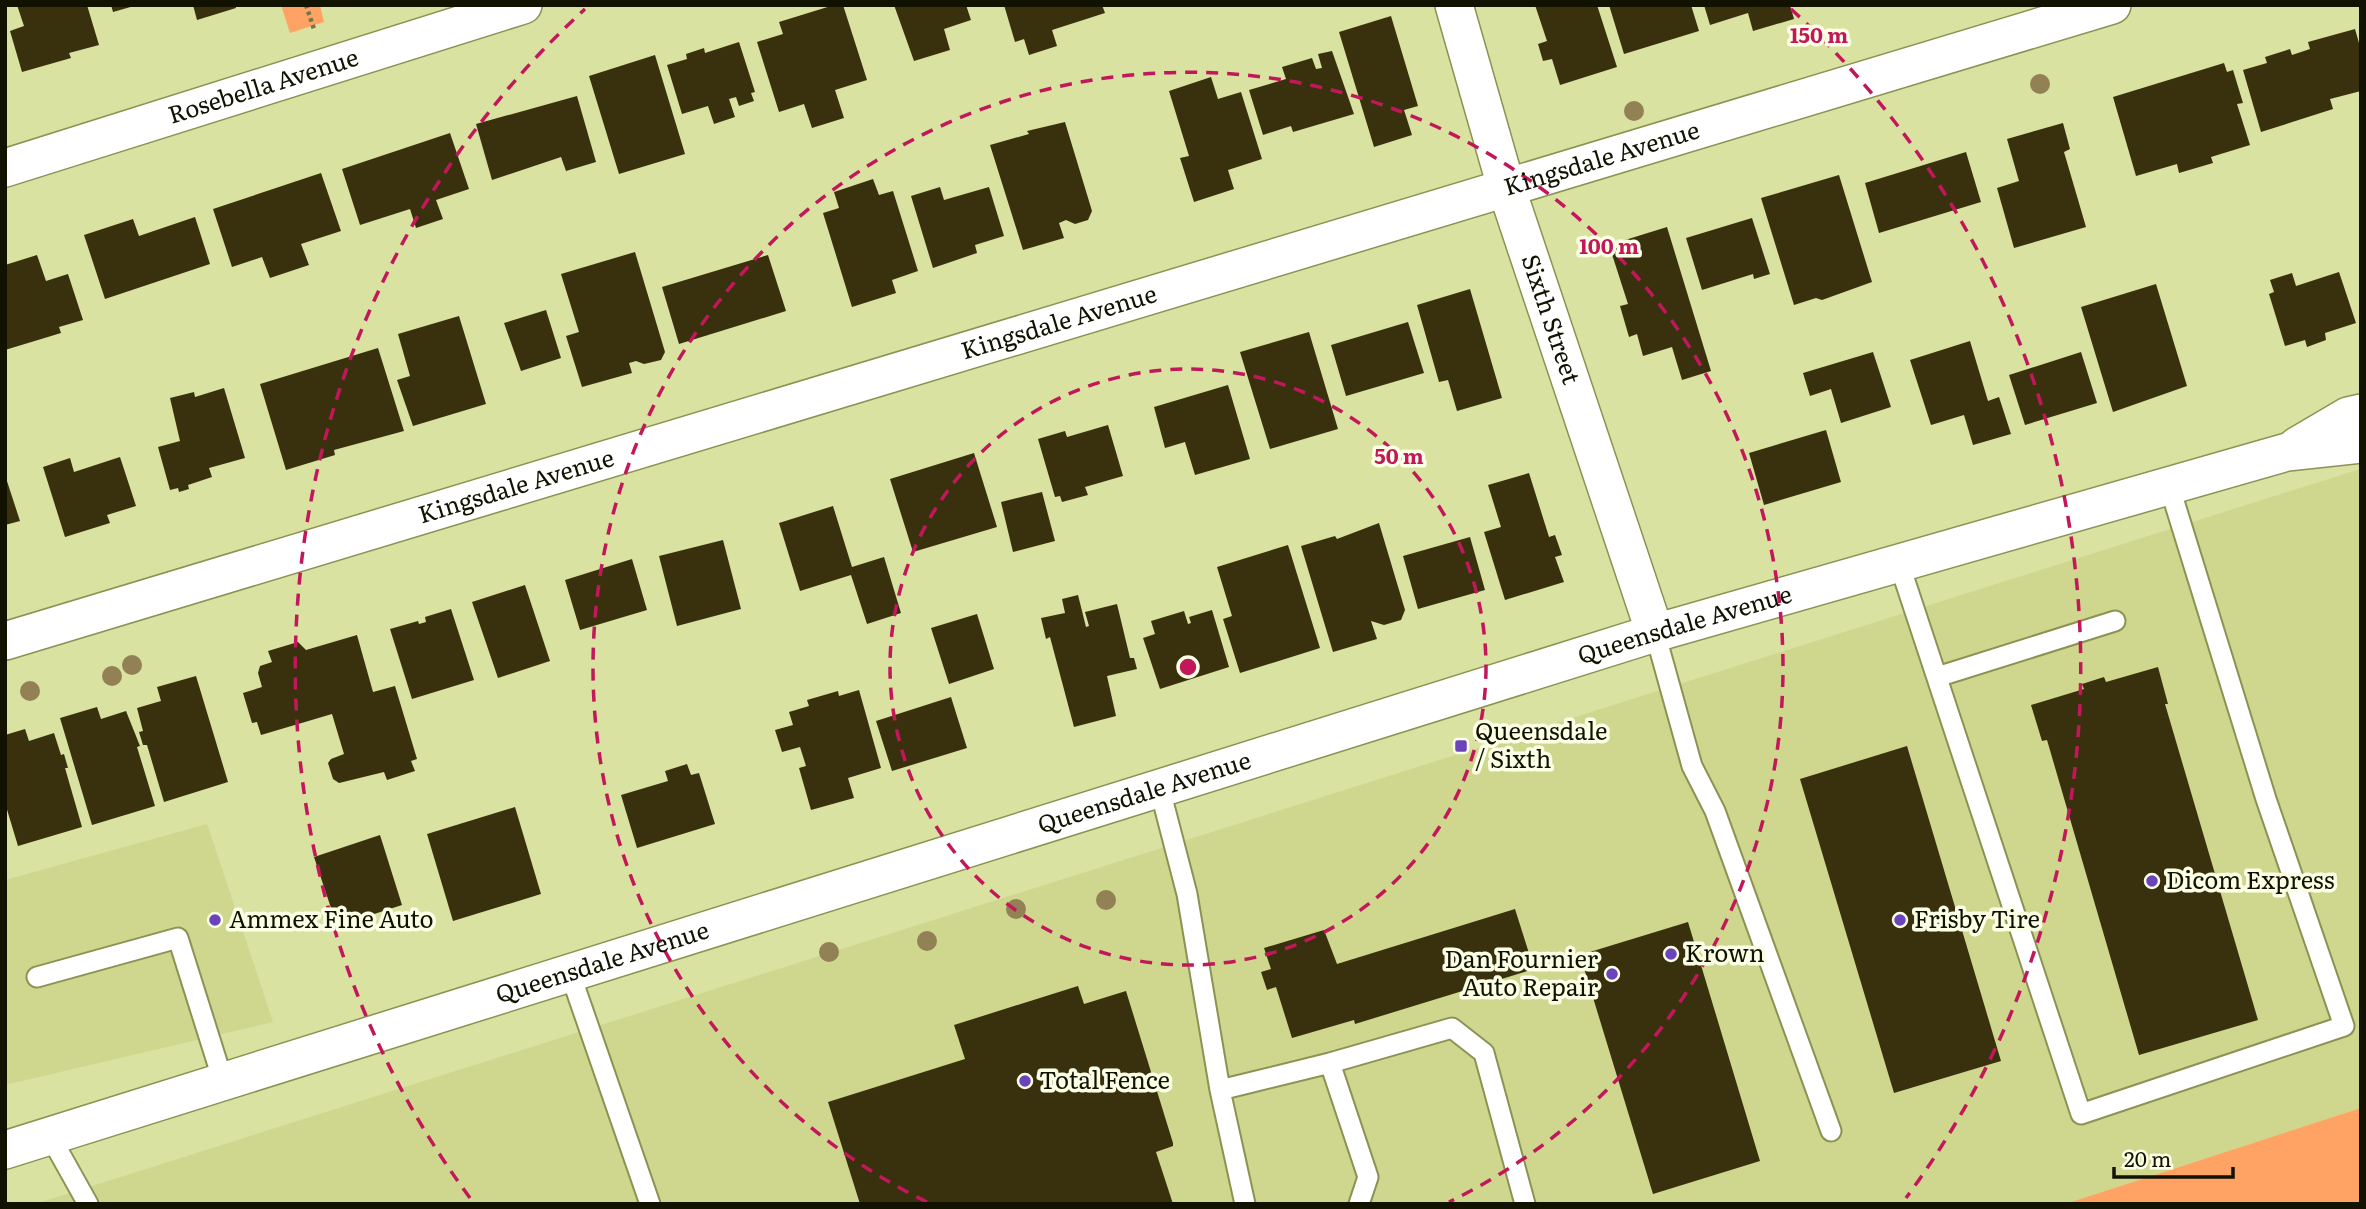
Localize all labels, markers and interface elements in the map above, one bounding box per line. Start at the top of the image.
text: 150 m [1790,18,1848,49]
street label: Rosebella Avenue [163,38,362,131]
street label: Kingsdale Avenue [1499,111,1703,203]
text: 100 m [1579,229,1639,260]
street label: Sixth Street [1515,249,1591,389]
street label: Kingsdale Avenue [956,274,1160,367]
street label: Kingsdale Avenue [413,438,618,530]
text: 50 m [1374,439,1424,470]
street label: Queensdale Avenue [1573,575,1795,671]
centre of rings [1176,655,1200,679]
place label: Queensdale / Sixth [1475,712,1608,775]
marker: Queensdale / Sixth [1453,738,1469,754]
street label: Queensdale Avenue [1033,741,1255,840]
place label: Dicom Express [2166,861,2335,896]
marker: Dicom Express [2144,873,2160,889]
place label: Ammex Fine Auto [229,900,434,935]
place label: Frisby Tire [1914,900,2040,935]
street label: Queensdale Avenue [491,911,713,1010]
marker: Ammex Fine Auto [207,912,223,928]
marker: Frisby Tire [1892,912,1908,928]
place label: Krown [1685,934,1765,969]
place label: Dan Fournier Auto Repair [1444,940,1599,1003]
marker: Krown [1663,946,1679,962]
marker: Dan Fournier Auto Repair [1604,966,1620,982]
place label: Total Fence [1039,1061,1170,1096]
marker: Total Fence [1017,1073,1033,1089]
scale bar [2114,1136,2233,1180]
text: 20 m [2124,1142,2171,1173]

